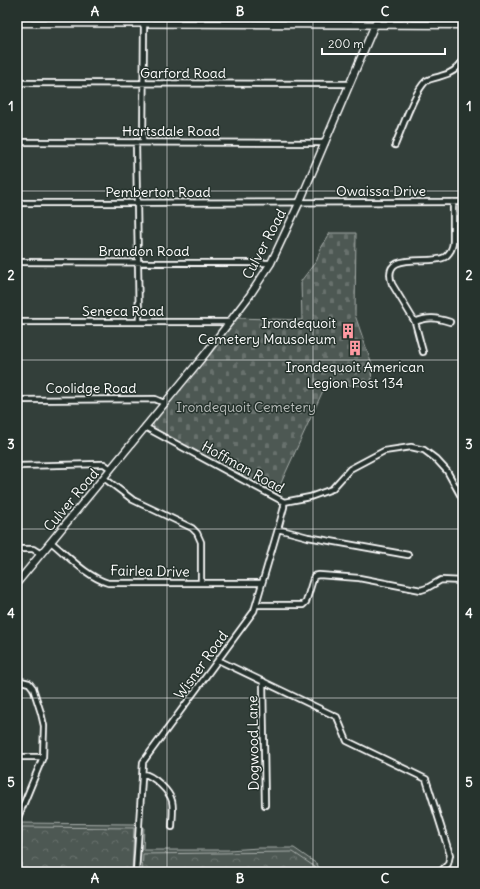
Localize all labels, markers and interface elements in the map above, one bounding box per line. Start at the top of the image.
text: A [91,3,100,20]
text: B [236,3,245,20]
text: C [381,3,390,20]
scale bar [322,30,445,56]
text: 200 m [328,36,364,51]
street label: Garford Road [140,64,226,82]
text: 1 [8,98,14,115]
text: 1 [466,98,472,115]
street label: Hartsdale Road [122,122,220,140]
street label: Owaissa Drive [336,182,426,200]
street label: Pemberton Road [105,183,211,201]
street label: Culver Road [238,206,290,282]
street label: Brandon Road [98,242,190,260]
text: 2 [7,267,15,284]
text: 2 [465,267,473,284]
street label: Seneca Road [82,302,164,320]
place label: Irondequoit Cemetery Mausoleum [198,314,336,348]
building icon: Irondequoit Cemetery Mausoleum [339,322,357,340]
building icon: Irondequoit American Legion Post 134 [346,339,364,357]
place label: Irondequoit American Legion Post 134 [286,358,424,392]
street label: Coolidge Road [46,379,136,397]
park label: Irondequoit Cemetery [176,398,316,416]
text: 3 [7,436,15,453]
text: 3 [465,436,473,453]
street label: Hoffman Road [199,437,287,497]
street label: Culver Road [40,465,102,535]
street label: Fairlea Drive [110,561,190,581]
text: 4 [7,605,15,622]
text: 4 [465,605,473,622]
street label: Wisner Road [170,627,232,703]
street label: Dogwood Lane [243,695,263,791]
text: 5 [7,774,15,791]
text: 5 [465,774,473,791]
text: A [91,870,100,887]
text: B [236,870,245,887]
text: C [381,870,390,887]

